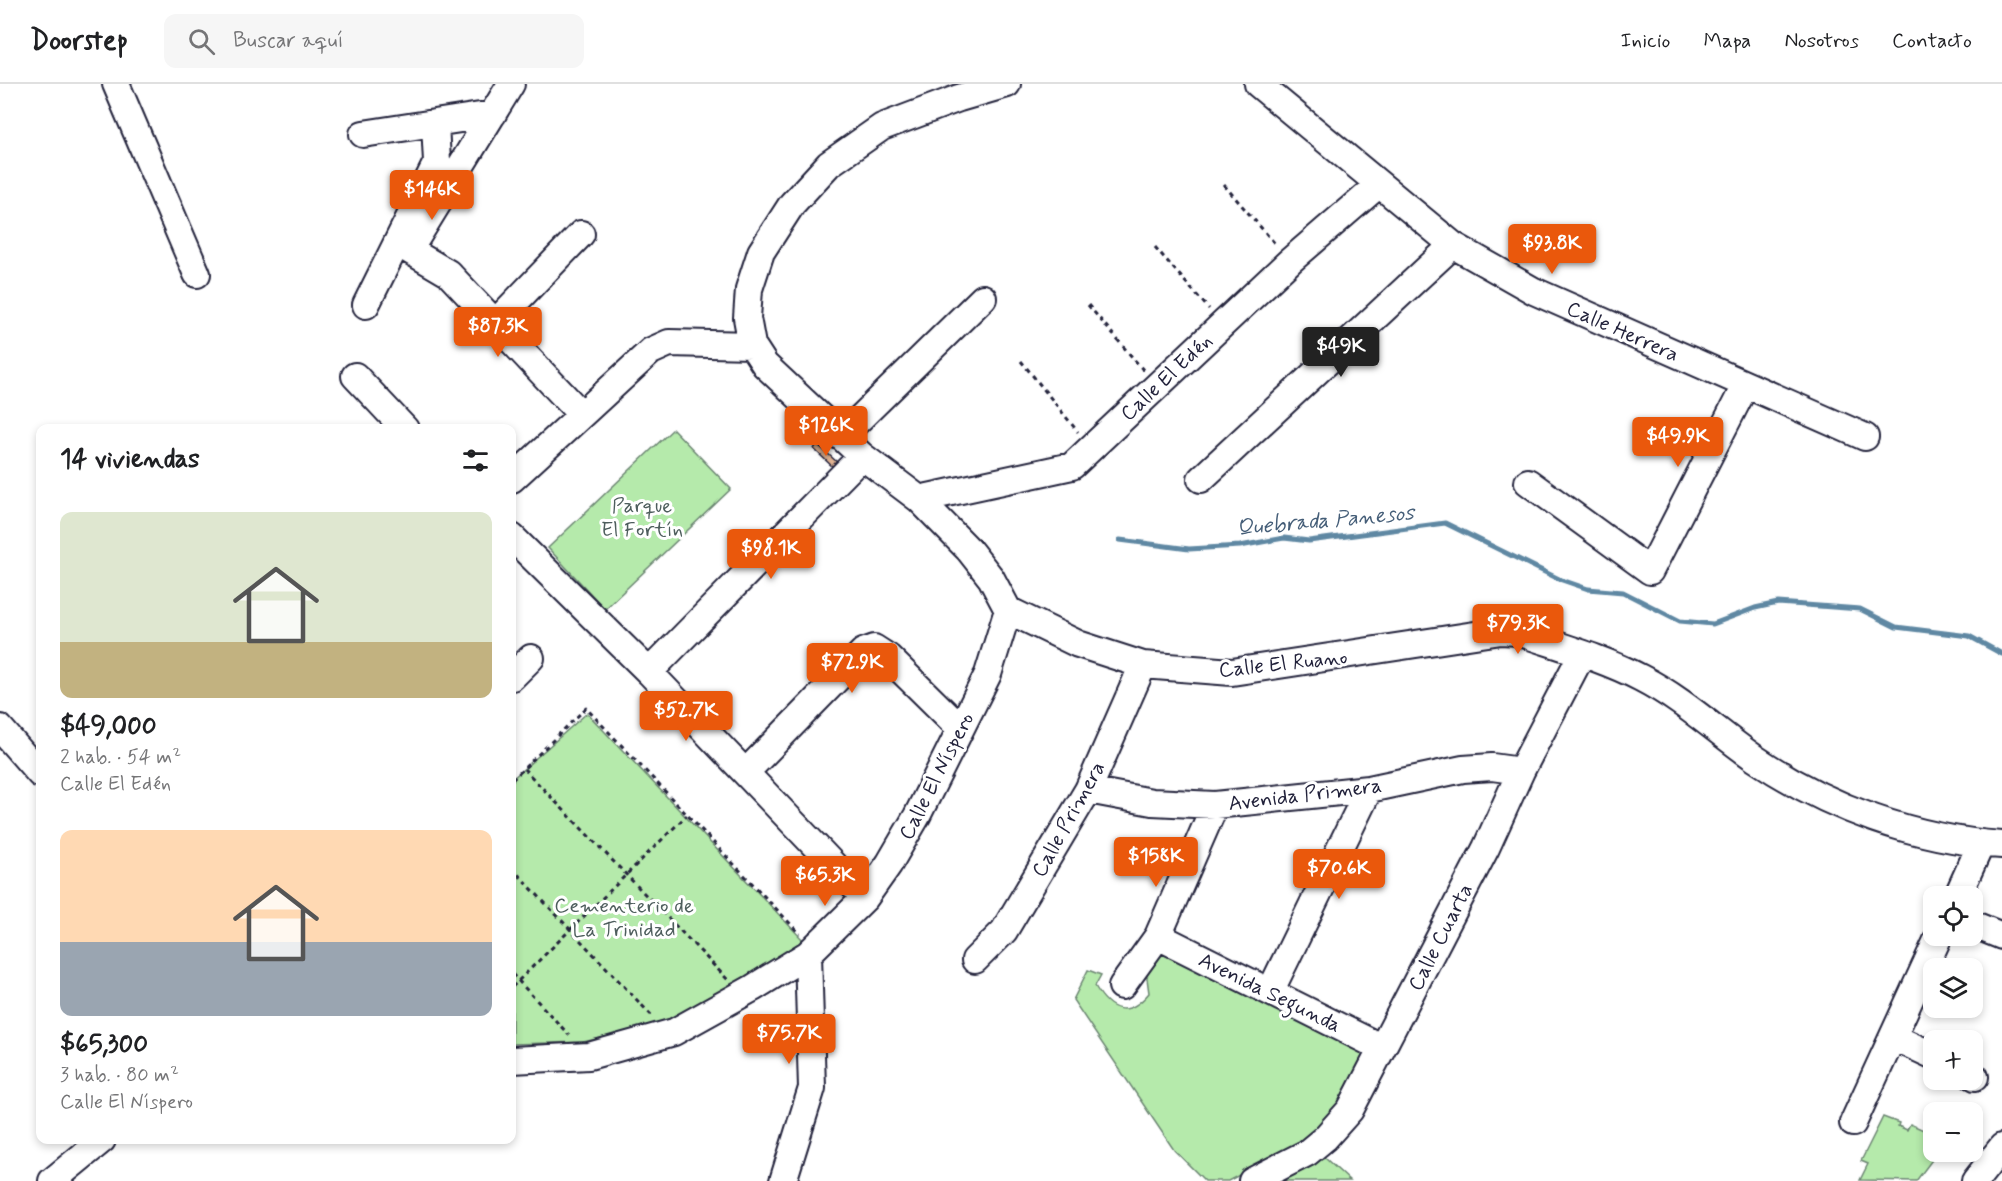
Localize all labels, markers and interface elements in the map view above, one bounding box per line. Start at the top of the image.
search box [164,14,584,68]
text: Doorstep [30,23,128,60]
icon: search [185,25,218,58]
text: Buscar aquí [233,27,343,55]
text: Inicio [1621,27,1671,55]
text: Mapa [1704,27,1751,55]
text: Nosotros [1784,27,1859,55]
text: Contacto [1892,27,1972,55]
pin: $146K [390,170,474,221]
text: $146K [404,176,460,203]
pin: $93.8K [1503,224,1601,275]
text: $93.8K [1522,230,1582,257]
street label: Calle Herrera [1562,295,1683,369]
pin: $87.3K [449,307,547,358]
text: $87.3K [468,313,528,340]
pin: $49K [1305,327,1377,378]
street label: Calle El Edén [1115,328,1219,428]
text: $49K [1316,333,1366,360]
pin: $126K [784,406,868,457]
text: $126K [799,412,853,439]
pin: $49.9K [1629,417,1727,468]
text: $49.9K [1646,423,1710,450]
text: 14 viviendas [60,443,200,477]
icon: filters [459,444,492,477]
park label: Parque El Fortín [601,492,683,544]
water label: Quebrada Panesos [1235,499,1417,543]
pin: $98.1K [722,529,820,580]
text: $98.1K [741,535,801,562]
icon: home [222,551,330,659]
pin: $79.3K [1469,604,1567,655]
text: $79.3K [1486,610,1550,637]
pin: $72.9K [803,643,901,694]
street label: Calle El Ruano [1217,643,1349,685]
text: $72.9K [821,649,883,676]
pin: $52.7K [637,691,735,742]
text: $52.7K [654,697,718,724]
street label: Calle El Níspero [893,708,981,845]
text: $49,000 [60,710,157,744]
text: 2 hab. · 54 m² [60,744,181,771]
street label: Calle Primera [1025,757,1112,882]
text: Calle El Edén [60,771,171,798]
street label: Avenida Primera [1227,772,1384,818]
pin: $158K [1114,837,1198,888]
text: $158K [1128,843,1184,870]
pin: $70.6K [1290,849,1388,900]
text: $70.6K [1307,855,1371,882]
pin: $65.3K [776,856,874,907]
text: $65.3K [795,862,855,889]
icon: home [222,869,330,977]
street label: Calle Cuarta [1402,879,1480,996]
map controls [1923,886,1983,1162]
button: locate [1923,886,1983,946]
park label: Cementerio de La Trinidad [554,892,694,944]
street label: Avenida Segunda [1193,946,1345,1041]
button: layers [1923,958,1983,1018]
pin: $75.7K [740,1014,838,1065]
text: $75.7K [757,1020,821,1047]
text: $65,300 [60,1028,148,1062]
button: + [1923,1030,1983,1090]
text: 3 hab. · 80 m² [60,1062,179,1089]
text: Calle El Níspero [60,1089,193,1116]
button: − [1923,1102,1983,1162]

